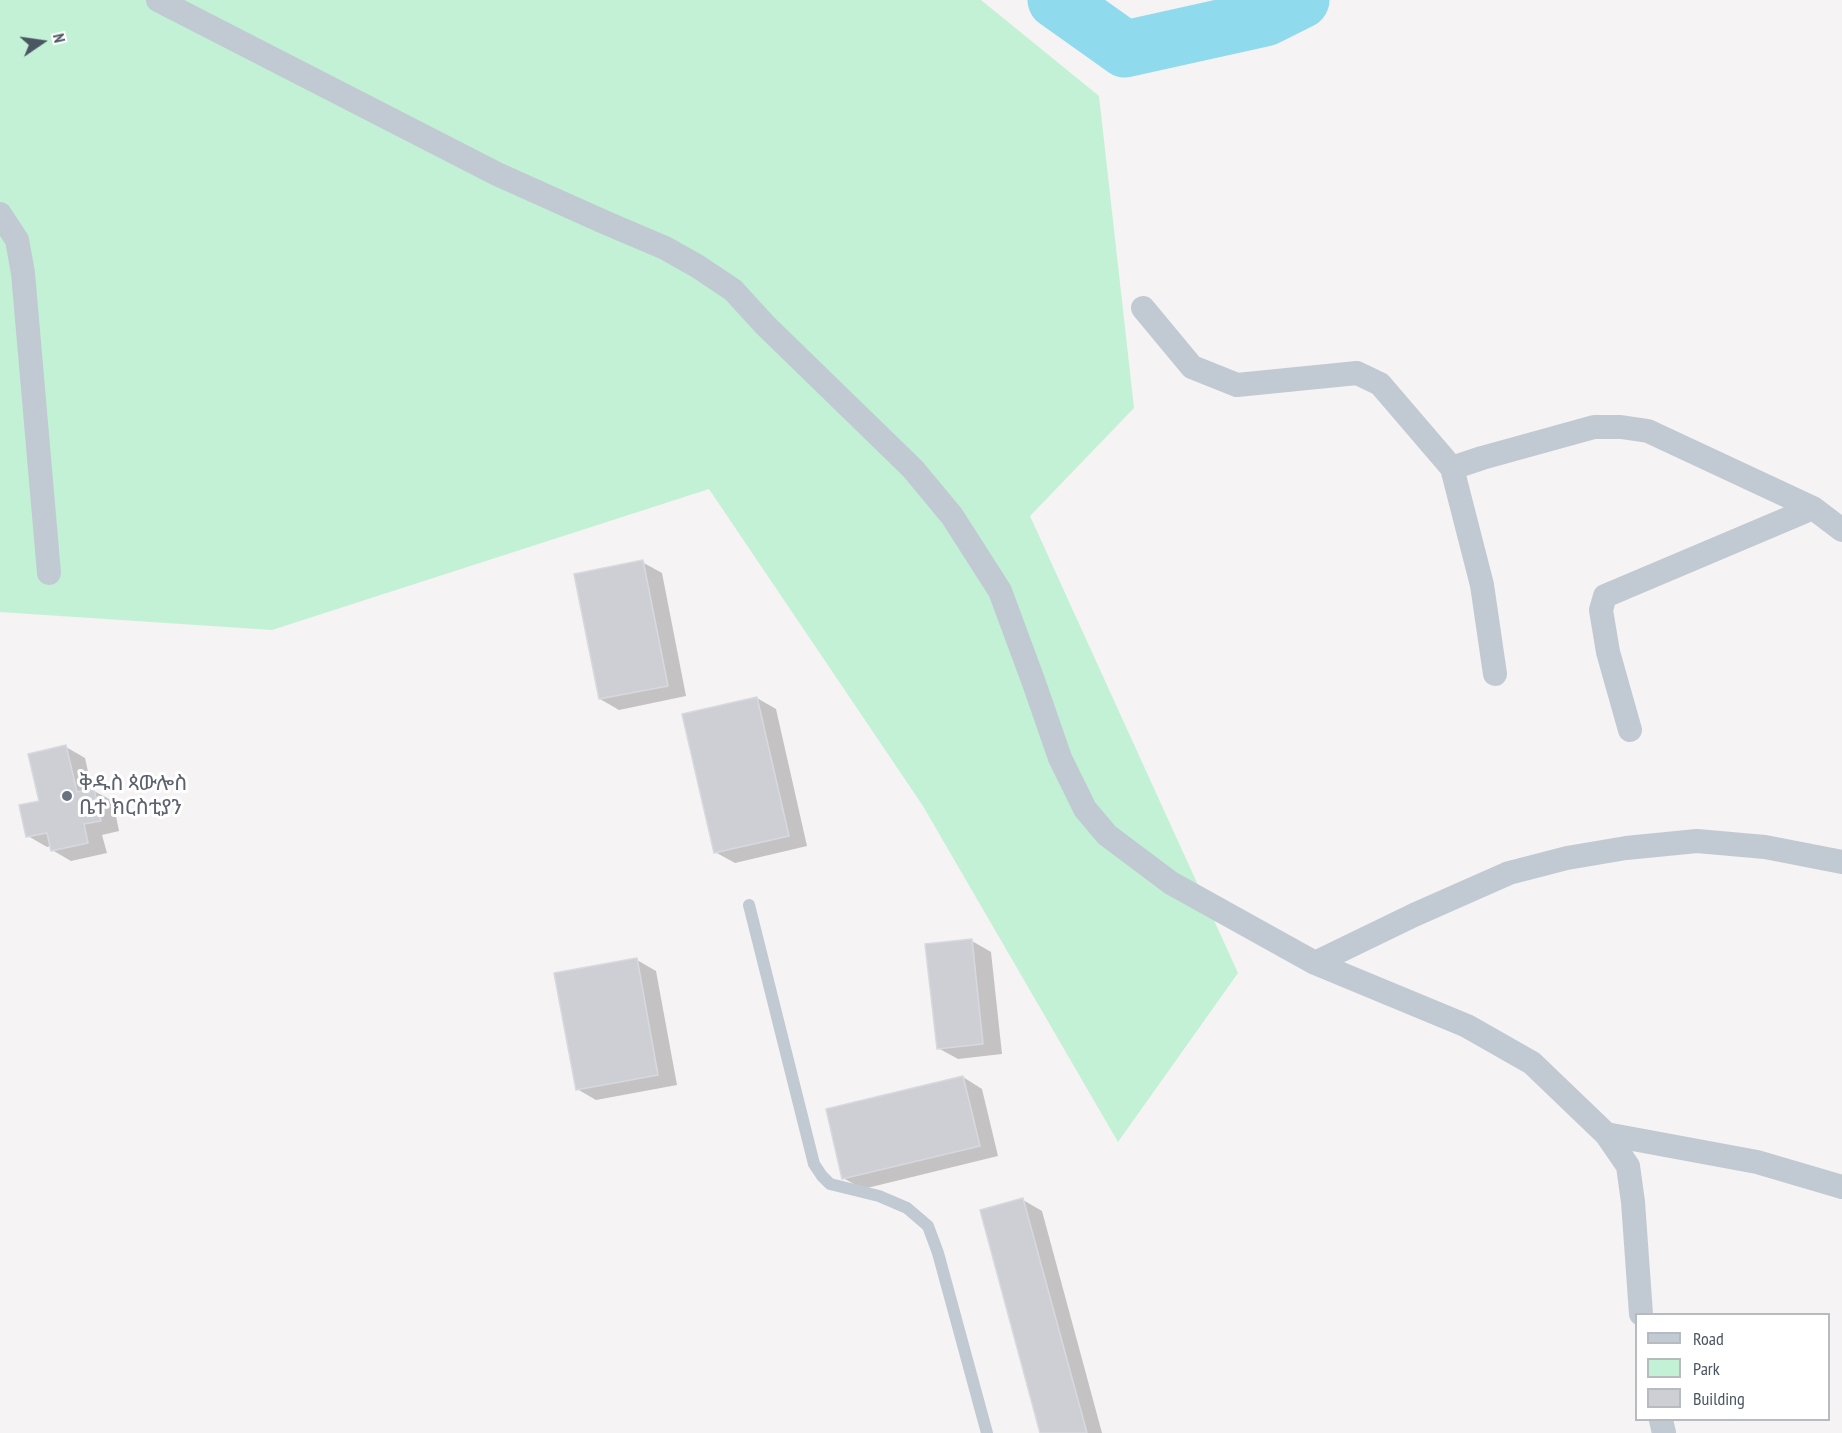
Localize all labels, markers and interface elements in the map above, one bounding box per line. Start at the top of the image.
north arrow [12,12,72,72]
text: N [49,31,70,44]
place label: ቅዱስ ጳውሎስ ቤተ ክርስቲያን [79,771,187,821]
marker: ቅዱስ ጳውሎስ ቤተ ክርስቲያን [60,789,74,803]
legend [1635,1313,1830,1421]
text: Road [1693,1327,1724,1350]
text: Park [1693,1357,1720,1380]
text: Building [1693,1387,1745,1410]

